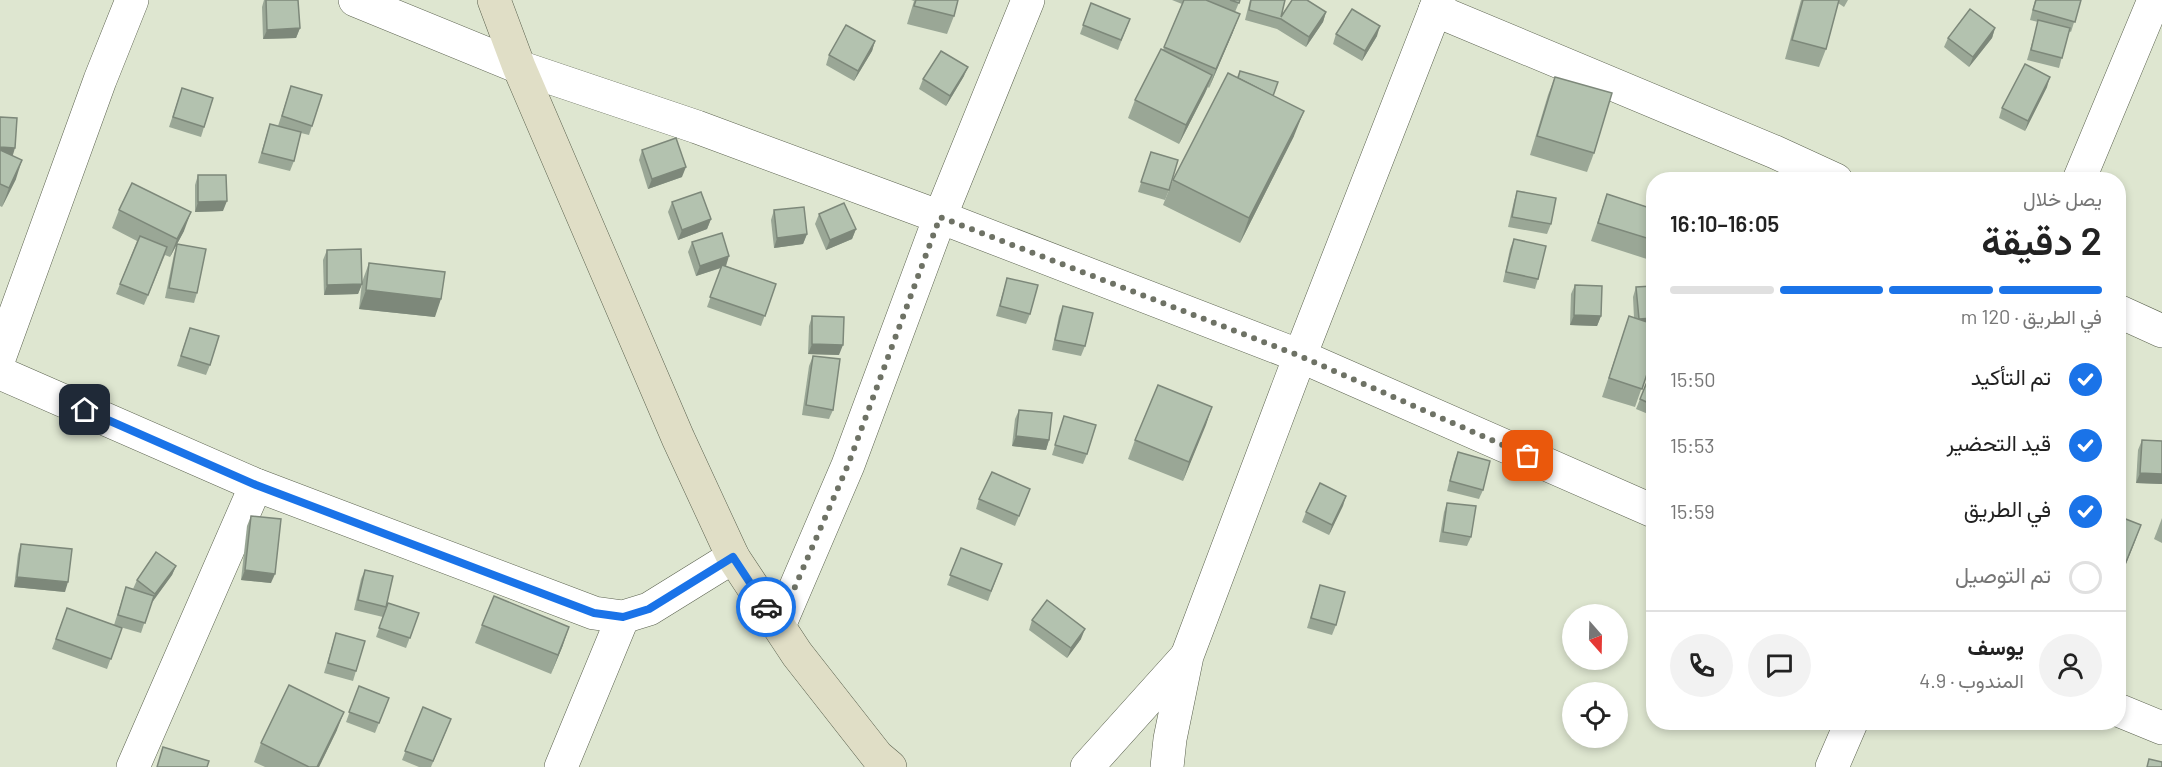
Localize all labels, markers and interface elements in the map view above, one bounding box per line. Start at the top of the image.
text: يصل خلال [2023,186,2102,210]
text: 16:05–16:10 [1670,210,1779,236]
text: 2 دقيقة [1981,216,2102,263]
text: في الطريق · 120 m [1961,304,2102,328]
text: تم التأكيد [1971,363,2051,389]
icon: check [2069,363,2102,396]
text: 15:50 [1670,367,1716,391]
pin [59,384,110,435]
icon: home [68,393,101,426]
text: قيد التحضير [1946,429,2051,455]
icon: check [2069,429,2102,462]
pin [1502,430,1553,481]
text: 15:53 [1670,433,1715,457]
icon: bag [1511,439,1544,472]
text: في الطريق [1964,495,2051,521]
icon: check [2069,495,2102,528]
text: 15:59 [1670,499,1715,523]
text: تم التوصيل [1955,561,2051,587]
courier [736,577,796,637]
icon: car [750,591,783,624]
north arrow [1562,604,1628,670]
map controls [1562,604,1628,748]
text: يوسف [1968,633,2024,659]
button: phone [1670,634,1733,697]
button: chat [1748,634,1811,697]
button: person [2039,634,2102,697]
text: المندوب · 4.9 [1919,668,2024,692]
button: locate [1562,682,1628,748]

